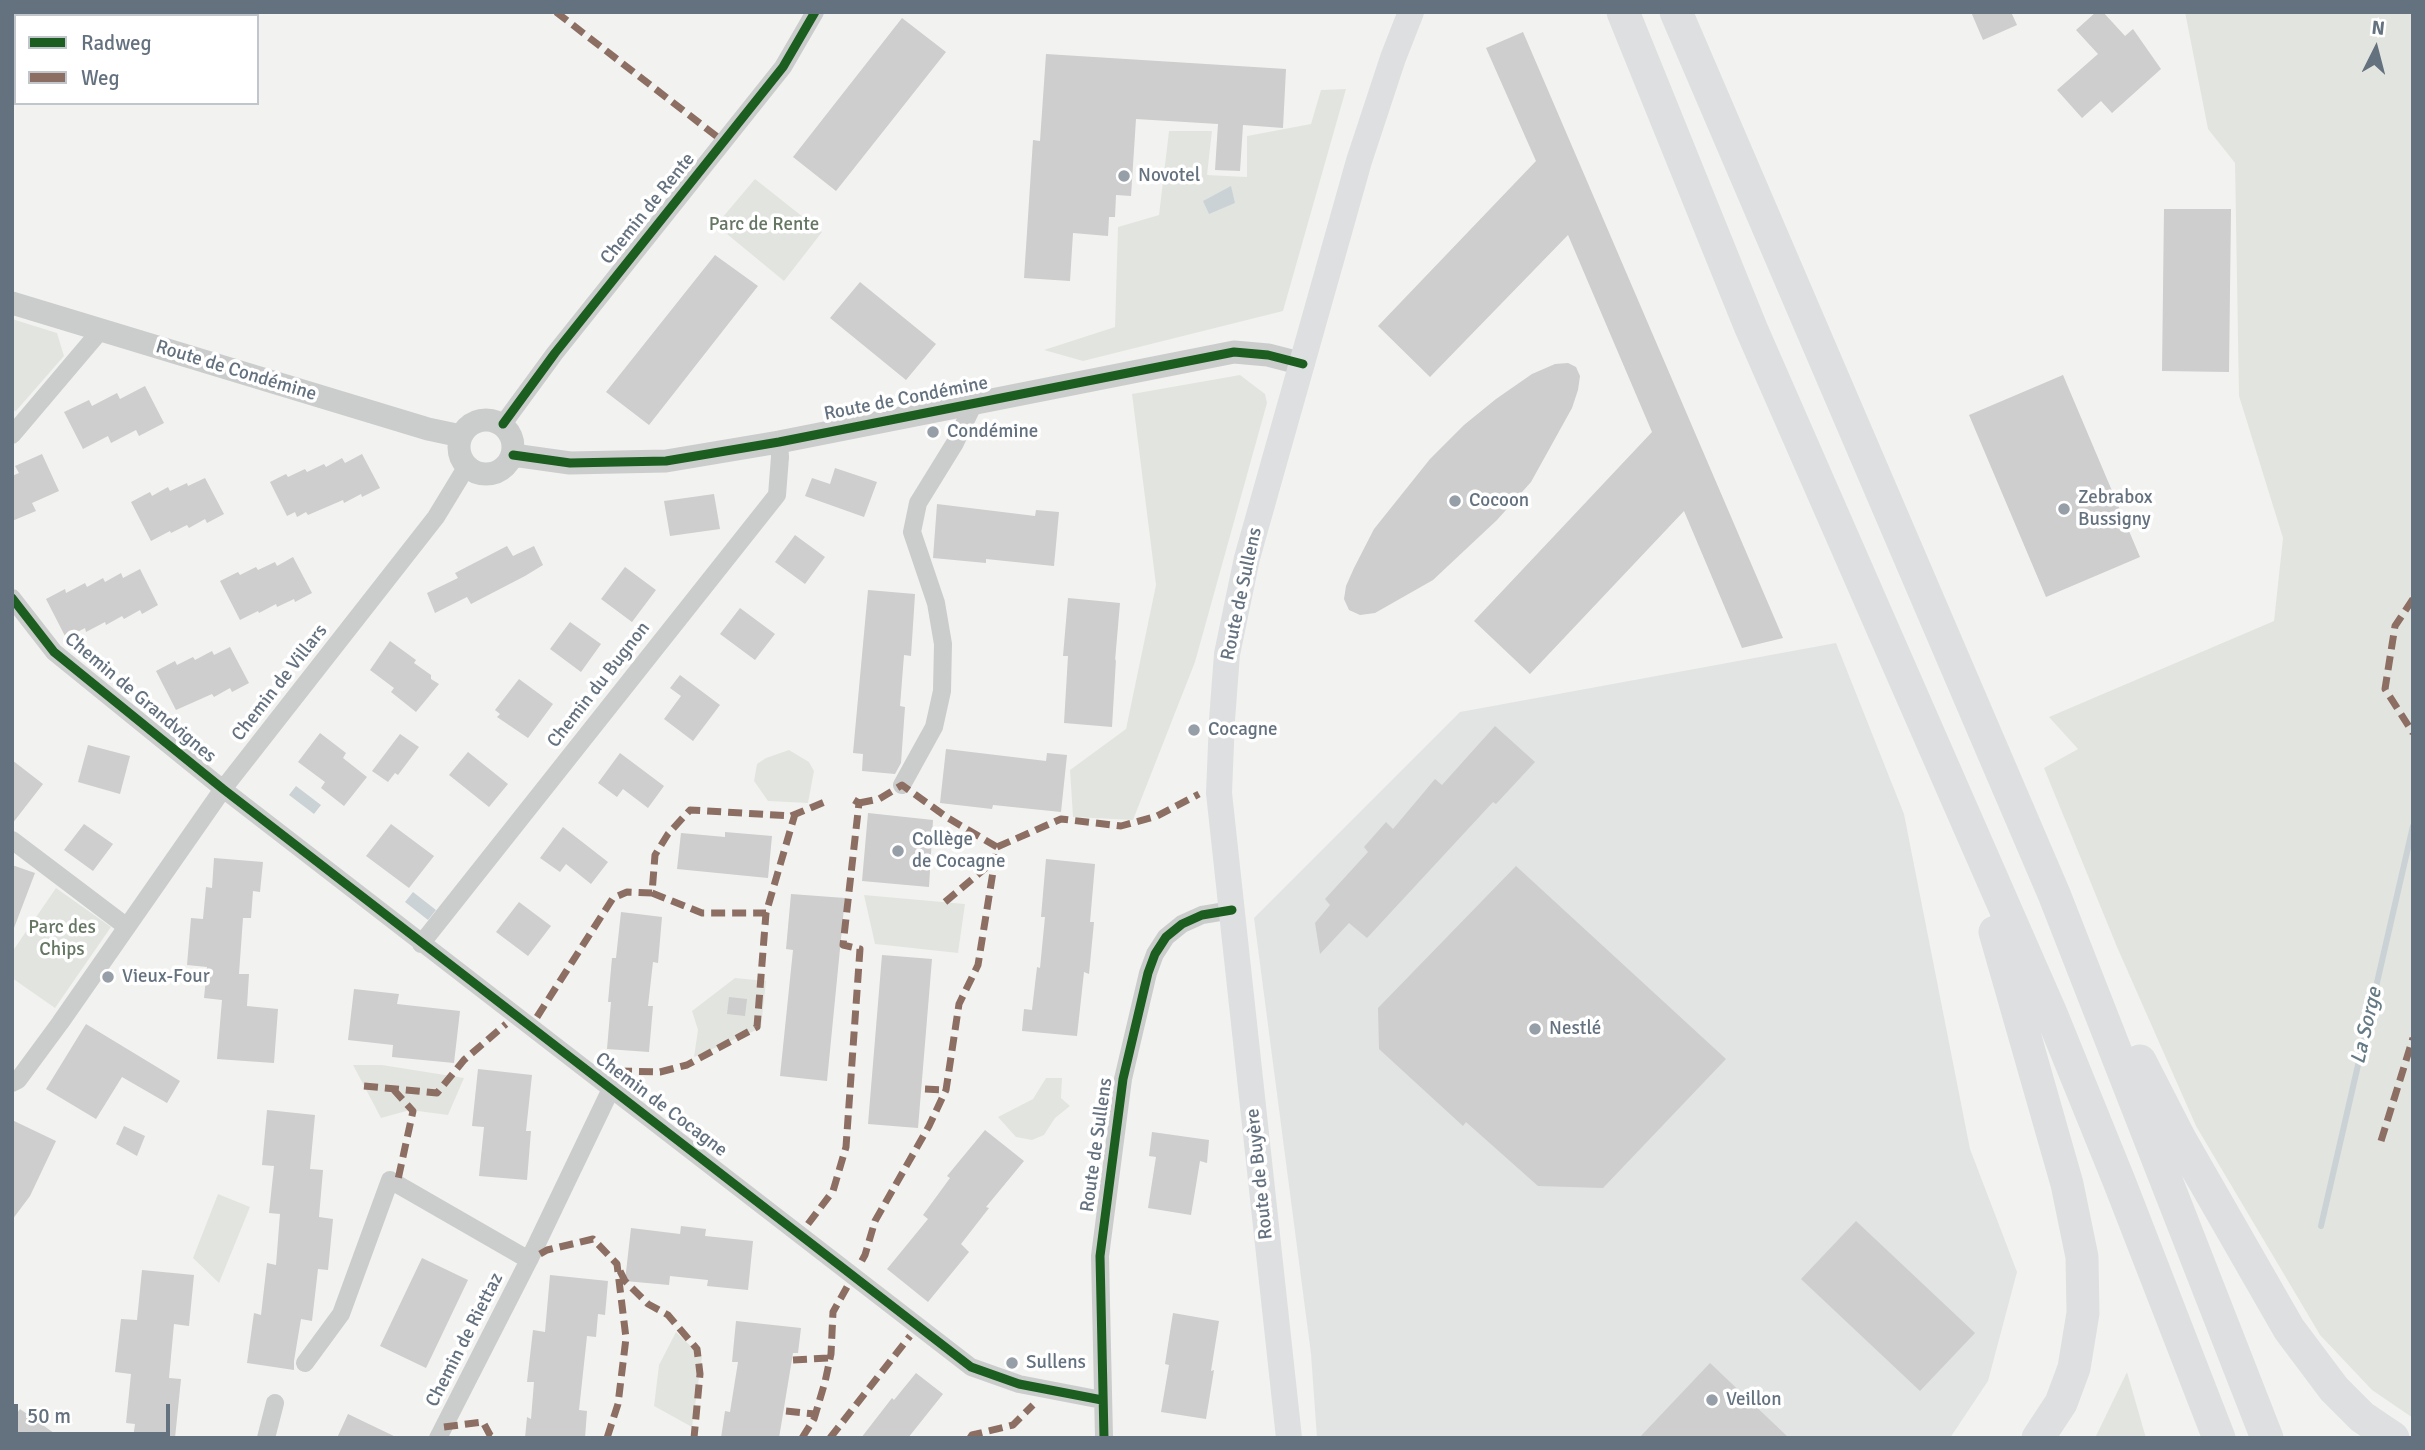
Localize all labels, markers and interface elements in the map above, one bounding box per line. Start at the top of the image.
legend [14,14,259,105]
north arrow [2341,14,2411,84]
text: N [2370,15,2386,41]
text: Radweg [81,30,152,56]
text: Weg [81,65,120,91]
street label: Chemin de Rente [596,149,700,269]
place label: Novotel [1138,165,1200,187]
marker: Novotel [1116,168,1132,184]
park label: Parc de Rente [709,214,819,236]
street label: Route de Condémine [153,336,319,406]
street label: Route de Condémine [822,372,990,426]
place label: Condémine [947,421,1038,443]
marker: Condémine [925,424,941,440]
place label: Zebrabox Bussigny [2078,487,2153,531]
place label: Cocoon [1469,490,1529,512]
marker: Cocoon [1447,493,1463,509]
marker: Zebrabox Bussigny [2056,501,2072,517]
street label: Route de Sullens [1217,525,1267,663]
street label: Chemin du Bugnon [543,618,655,752]
street label: Chemin de Villars [227,620,333,746]
street label: Chemin de Grandvignes [60,628,220,768]
place label: Cocagne [1208,719,1278,741]
marker: Cocagne [1186,722,1202,738]
place label: Collège de Cocagne [912,829,1005,873]
marker: Collège de Cocagne [890,843,906,859]
park label: Parc des Chips [28,917,96,961]
place label: Vieux-Four [122,966,210,988]
marker: Vieux-Four [100,969,116,985]
water label: La Sorge [2346,985,2388,1067]
place label: Nestlé [1549,1018,1601,1040]
marker: Nestlé [1527,1021,1543,1037]
street label: Chemin de Cocagne [590,1048,732,1162]
street label: Route de Sullens [1076,1076,1118,1214]
street label: Route de Buyère [1242,1107,1278,1241]
street label: Chemin de Riettaz [421,1269,509,1411]
place label: Sullens [1026,1352,1086,1374]
marker: Sullens [1004,1355,1020,1371]
place label: Veillon [1726,1389,1782,1411]
scale bar [18,1390,173,1434]
marker: Veillon [1704,1392,1720,1408]
text: 50 m [27,1403,71,1429]

